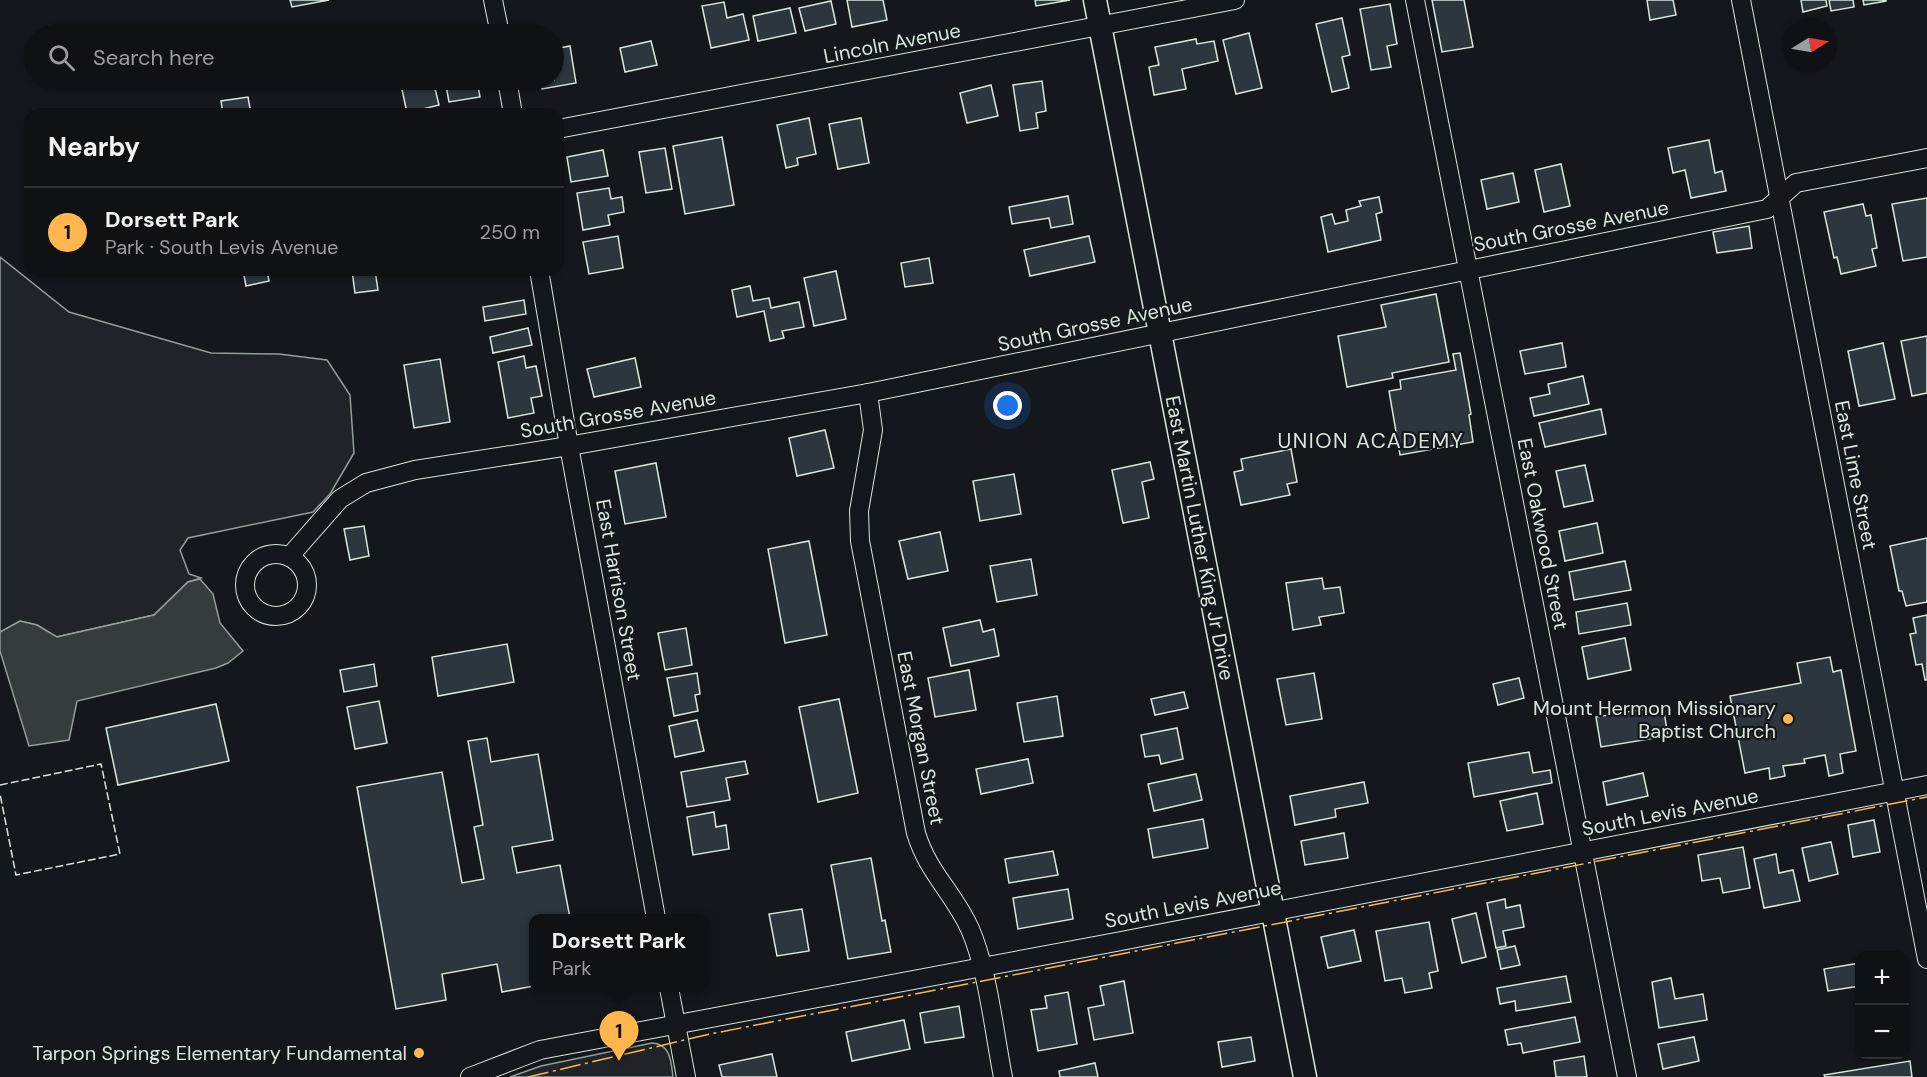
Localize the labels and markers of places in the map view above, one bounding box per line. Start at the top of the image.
place label: Mount Hermon Missionary Baptist Church [1533,695,1776,744]
marker: Mount Hermon Missionary Baptist Church [1781,712,1795,726]
pin: 1 [600,1012,638,1061]
place label: Tarpon Springs Elementary Fundamental [32,1040,407,1066]
marker: Tarpon Springs Elementary Fundamental [412,1046,426,1060]

